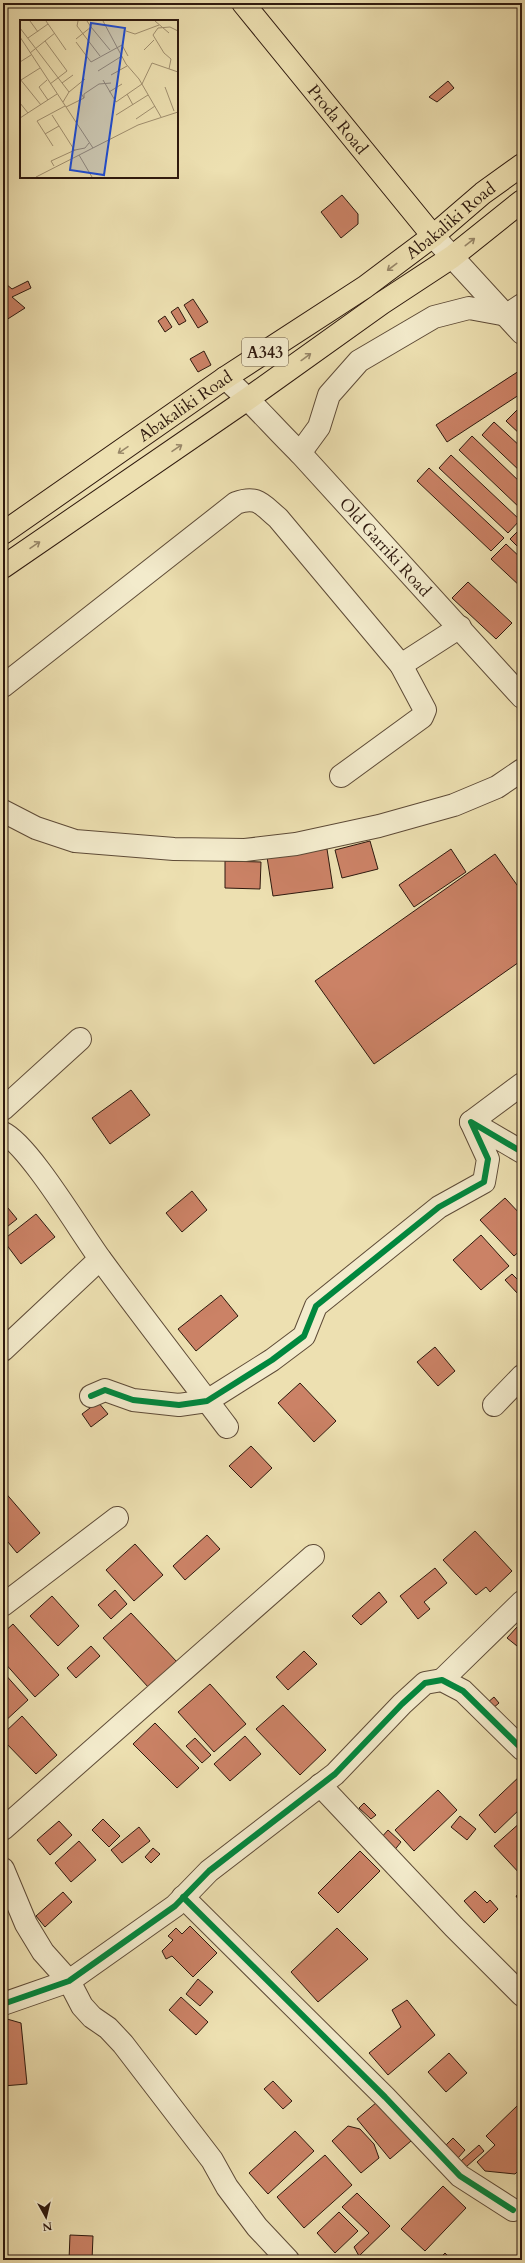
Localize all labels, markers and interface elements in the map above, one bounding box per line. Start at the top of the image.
inset map [20,20,178,178]
street label: Proda Road [302,80,373,159]
street label: Abakaliki Road [401,177,500,265]
one-way arrow [465,238,476,247]
one-way arrow [387,262,398,271]
road number: A343 [242,338,288,366]
one-way arrow [301,353,312,361]
street label: Abakaliki Road [134,365,237,447]
one-way arrow [171,444,182,452]
one-way arrow [117,446,128,454]
street label: Old Garriki Road [334,493,436,602]
one-way arrow [29,541,40,549]
north arrow [26,2197,66,2237]
text: N [41,2218,53,2235]

